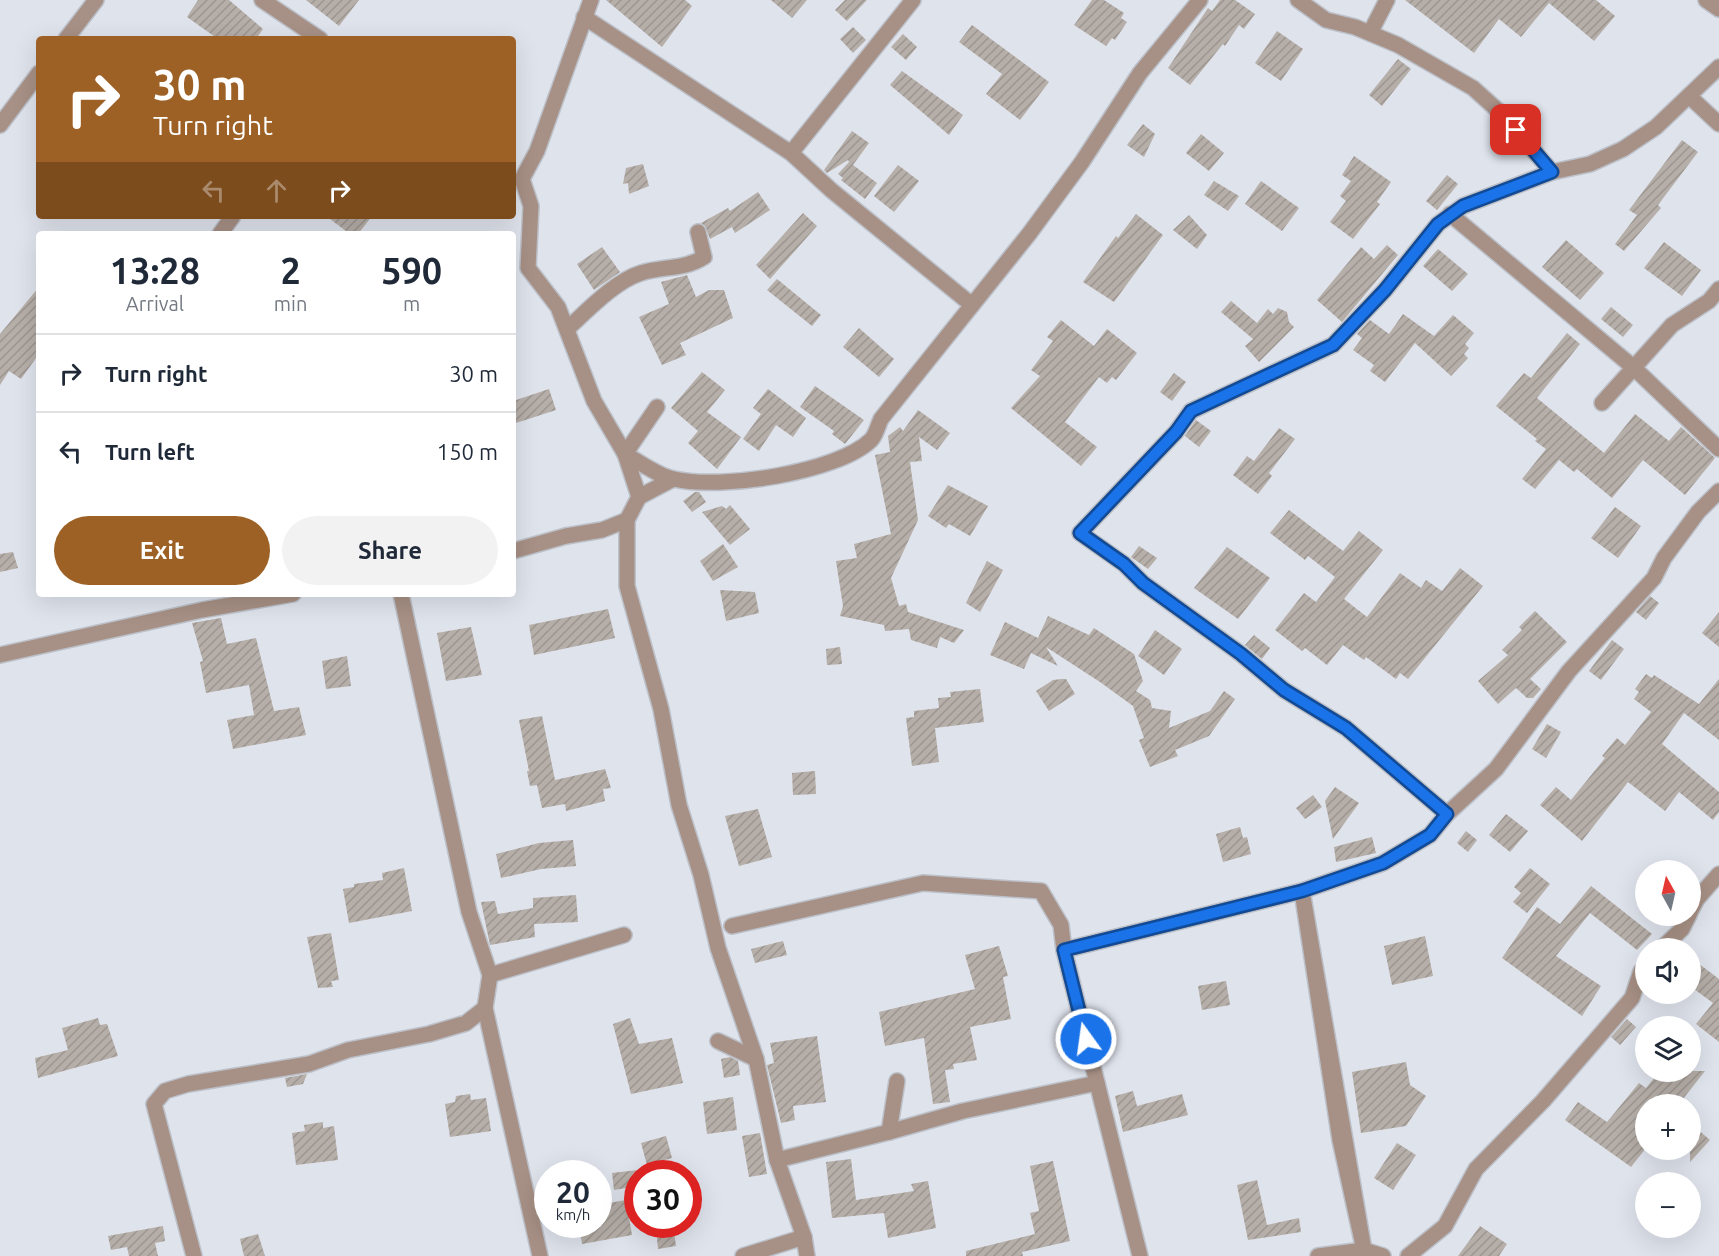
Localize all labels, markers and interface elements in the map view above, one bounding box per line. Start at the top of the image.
icon: right [54,60,132,138]
text: 30 m [153,61,247,108]
pin [1490,104,1541,155]
text: Turn right [153,110,273,140]
icon: arrive [1499,113,1532,146]
icon: left [197,174,230,207]
icon: ahead [260,174,293,207]
icon: right [323,174,356,207]
text: 13:28 [110,250,200,291]
text: 2 [280,250,301,291]
text: 590 [381,250,442,291]
text: Arrival [126,292,184,315]
text: min [274,292,307,315]
text: m [403,292,420,315]
icon: right [54,357,87,390]
text: Turn right [105,361,207,386]
text: 30 m [449,361,498,386]
icon: left [54,435,87,468]
text: Turn left [105,439,195,464]
text: 150 m [437,439,498,464]
button: Exit [54,516,270,585]
button: Share [282,516,498,585]
north arrow [1635,860,1701,926]
map controls [1635,860,1701,1238]
button: sound [1635,938,1701,1004]
position arrow [1054,1007,1118,1071]
button: layers [1635,1016,1701,1082]
button: + [1635,1094,1701,1160]
speed limit sign: 30 [624,1160,702,1238]
button: − [1635,1172,1701,1238]
text: 20 [556,1175,590,1209]
text: km/h [556,1206,590,1223]

